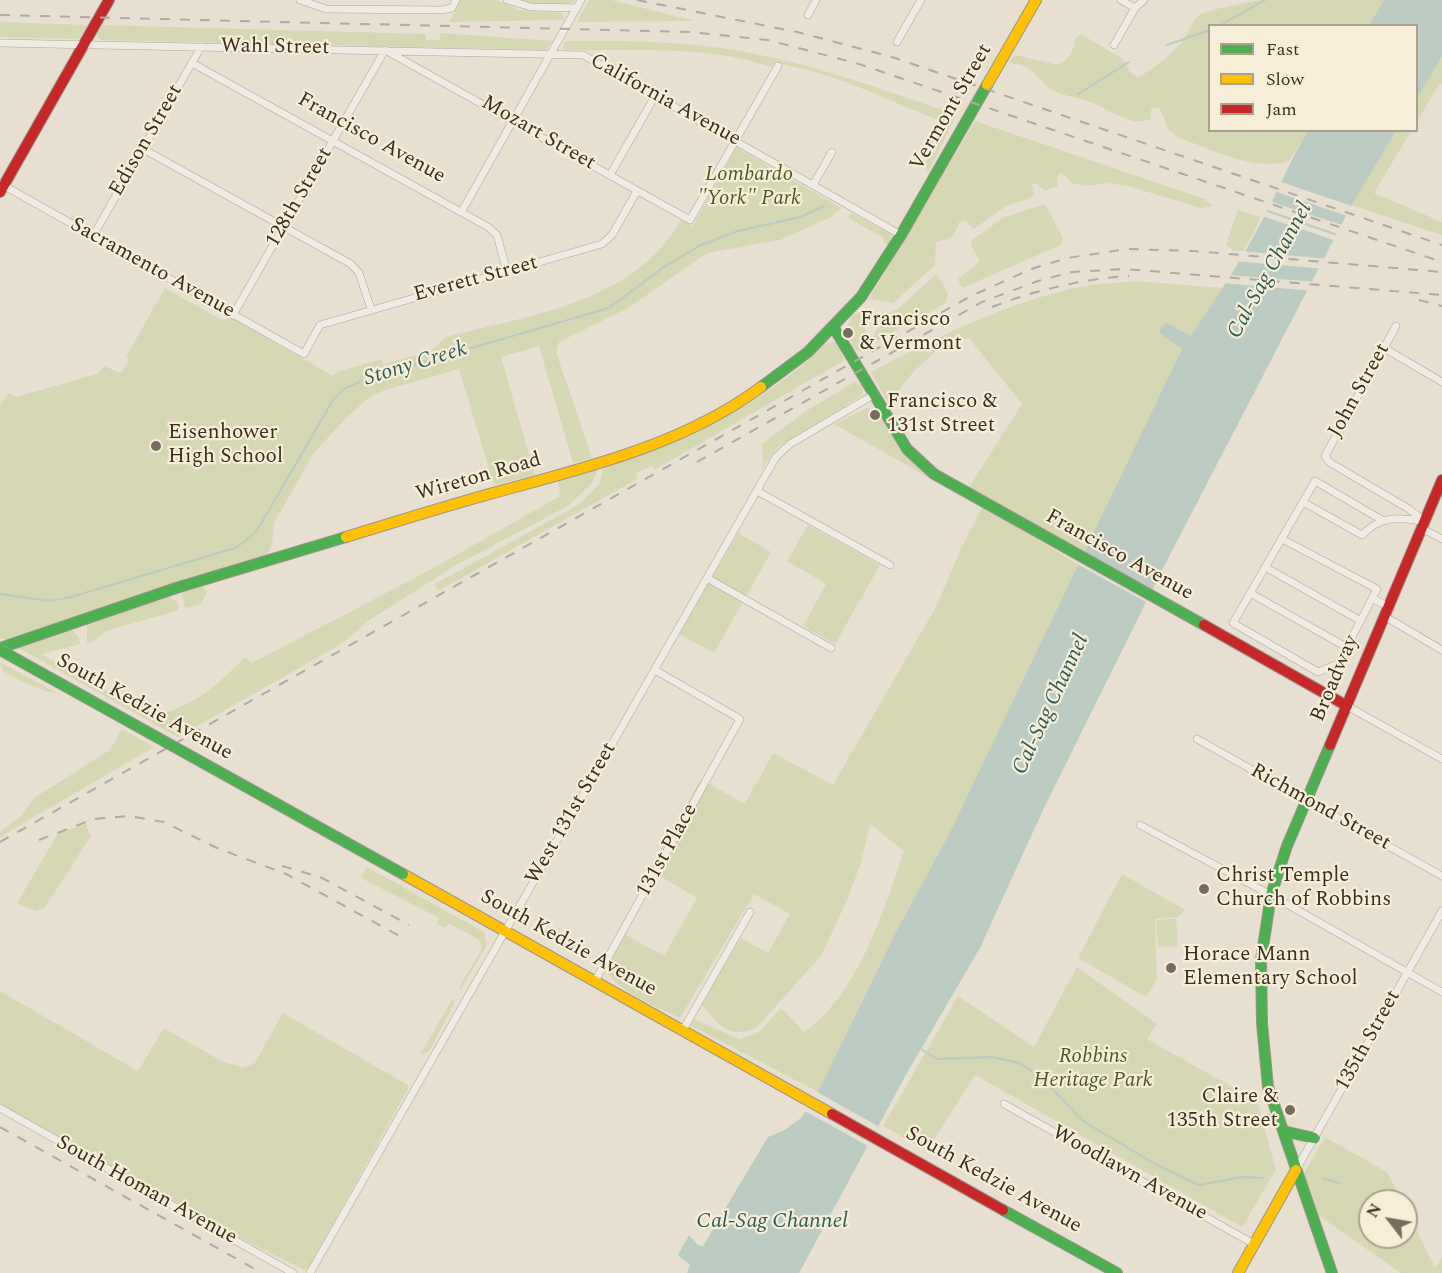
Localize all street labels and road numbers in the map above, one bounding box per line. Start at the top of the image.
street label: Wahl Street [220,34,330,62]
street label: Vermont Street [905,40,999,176]
street label: California Avenue [585,49,745,153]
street label: Edison Street [105,81,189,201]
street label: Francisco Avenue [293,88,449,190]
street label: Mozart Street [476,91,600,177]
street label: 128th Street [261,143,339,253]
street label: Sacramento Avenue [65,213,239,325]
street label: Everett Street [411,251,541,309]
street label: John Street [1324,339,1396,443]
street label: Wireton Road [414,448,544,508]
street label: Francisco Avenue [1041,505,1197,607]
street label: Broadway [1306,632,1366,726]
street label: South Kedzie Avenue [51,649,237,767]
street label: West 131st Street [521,738,623,890]
street label: Richmond Street [1245,759,1395,857]
street label: 131st Place [632,800,704,902]
street label: South Kedzie Avenue [475,885,661,1003]
street label: 135th Street [1331,986,1407,1096]
street label: Woodlawn Avenue [1047,1121,1211,1227]
street label: South Kedzie Avenue [900,1122,1086,1240]
street label: South Homan Avenue [51,1131,241,1251]

